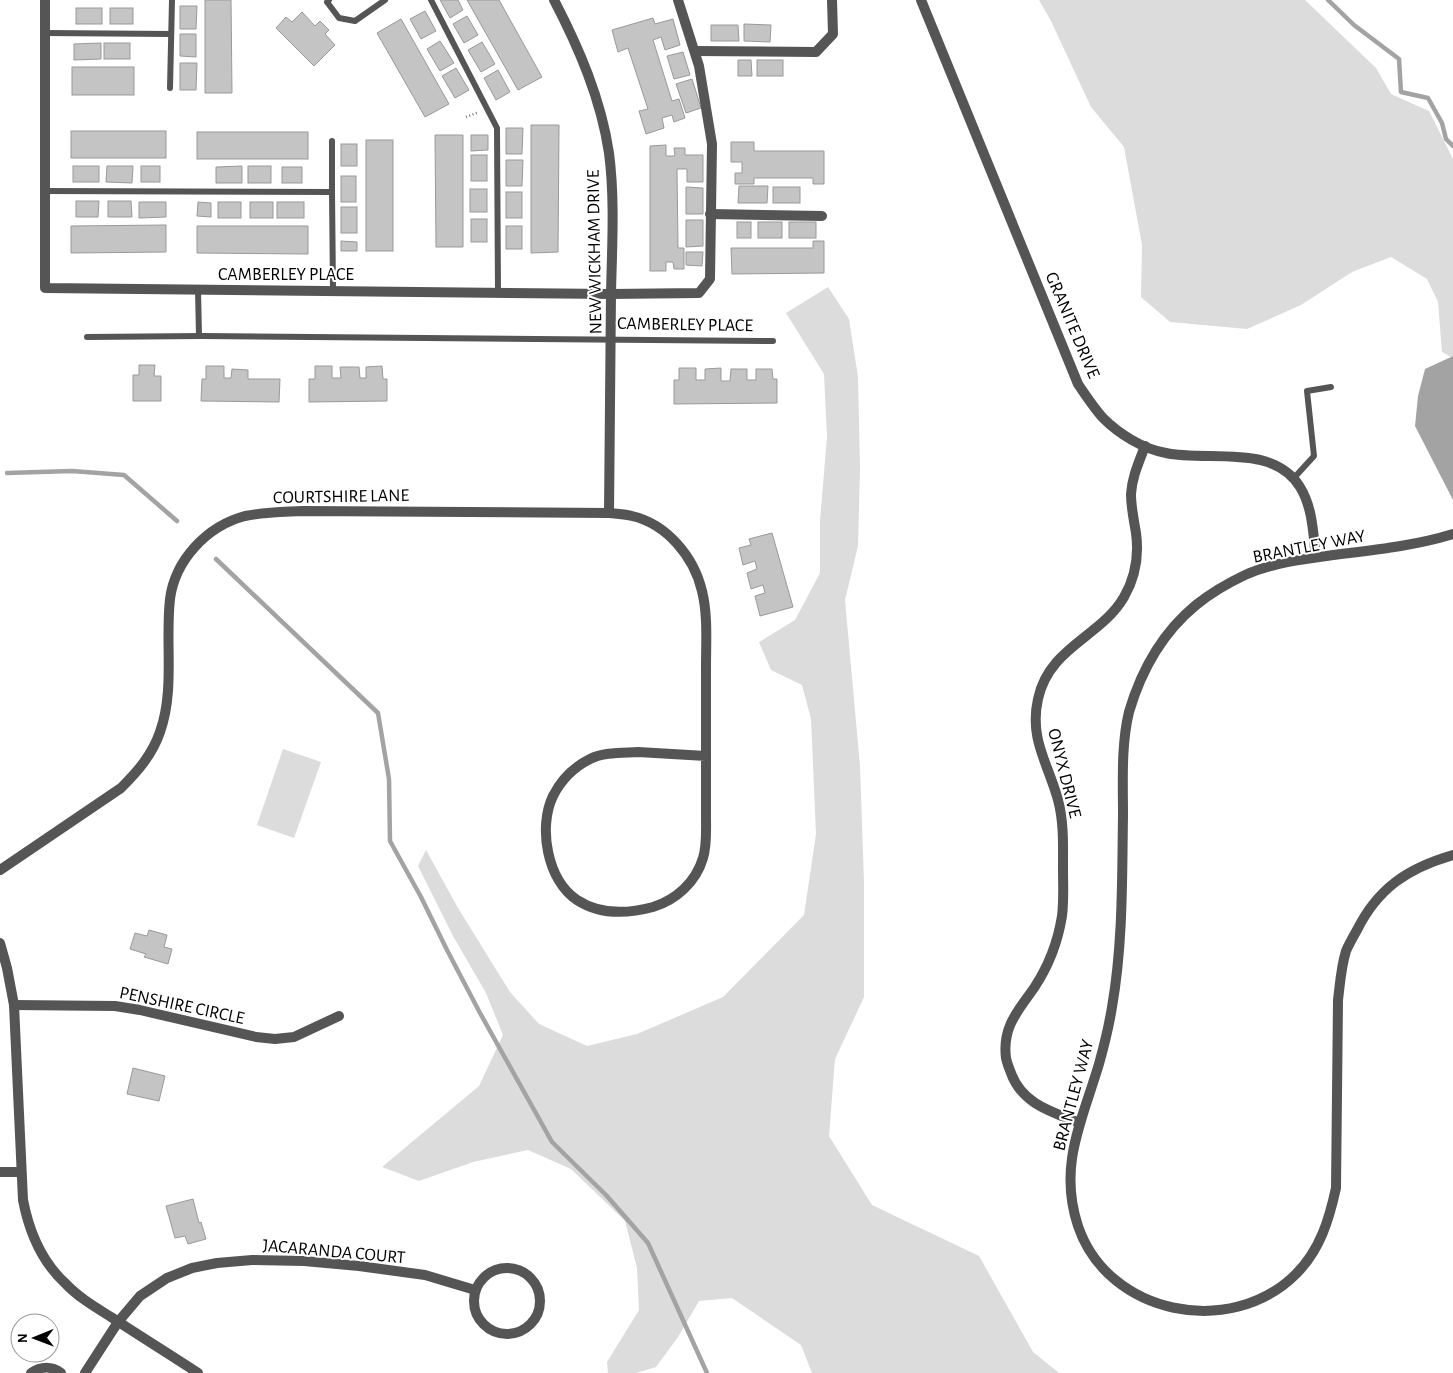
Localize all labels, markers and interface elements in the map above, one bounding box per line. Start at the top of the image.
street label: NEW WICKHAM DRIVE [585,169,605,334]
street label: CAMBERLEY PLACE [218,266,354,284]
street label: GRANITE DRIVE [1042,270,1103,381]
street label: CAMBERLEY PLACE [617,315,753,335]
street label: COURTSHIRE LANE [273,487,409,507]
street label: BRANTLEY WAY [1251,527,1367,567]
street label: ONYX DRIVE [1044,727,1084,820]
street label: PENSHIRE CIRCLE [118,984,246,1028]
street label: BRANTLEY WAY [1050,1037,1098,1153]
street label: JACARANDA COURT [262,1237,406,1267]
north arrow [10,1313,60,1363]
text: N [16,1333,30,1343]

